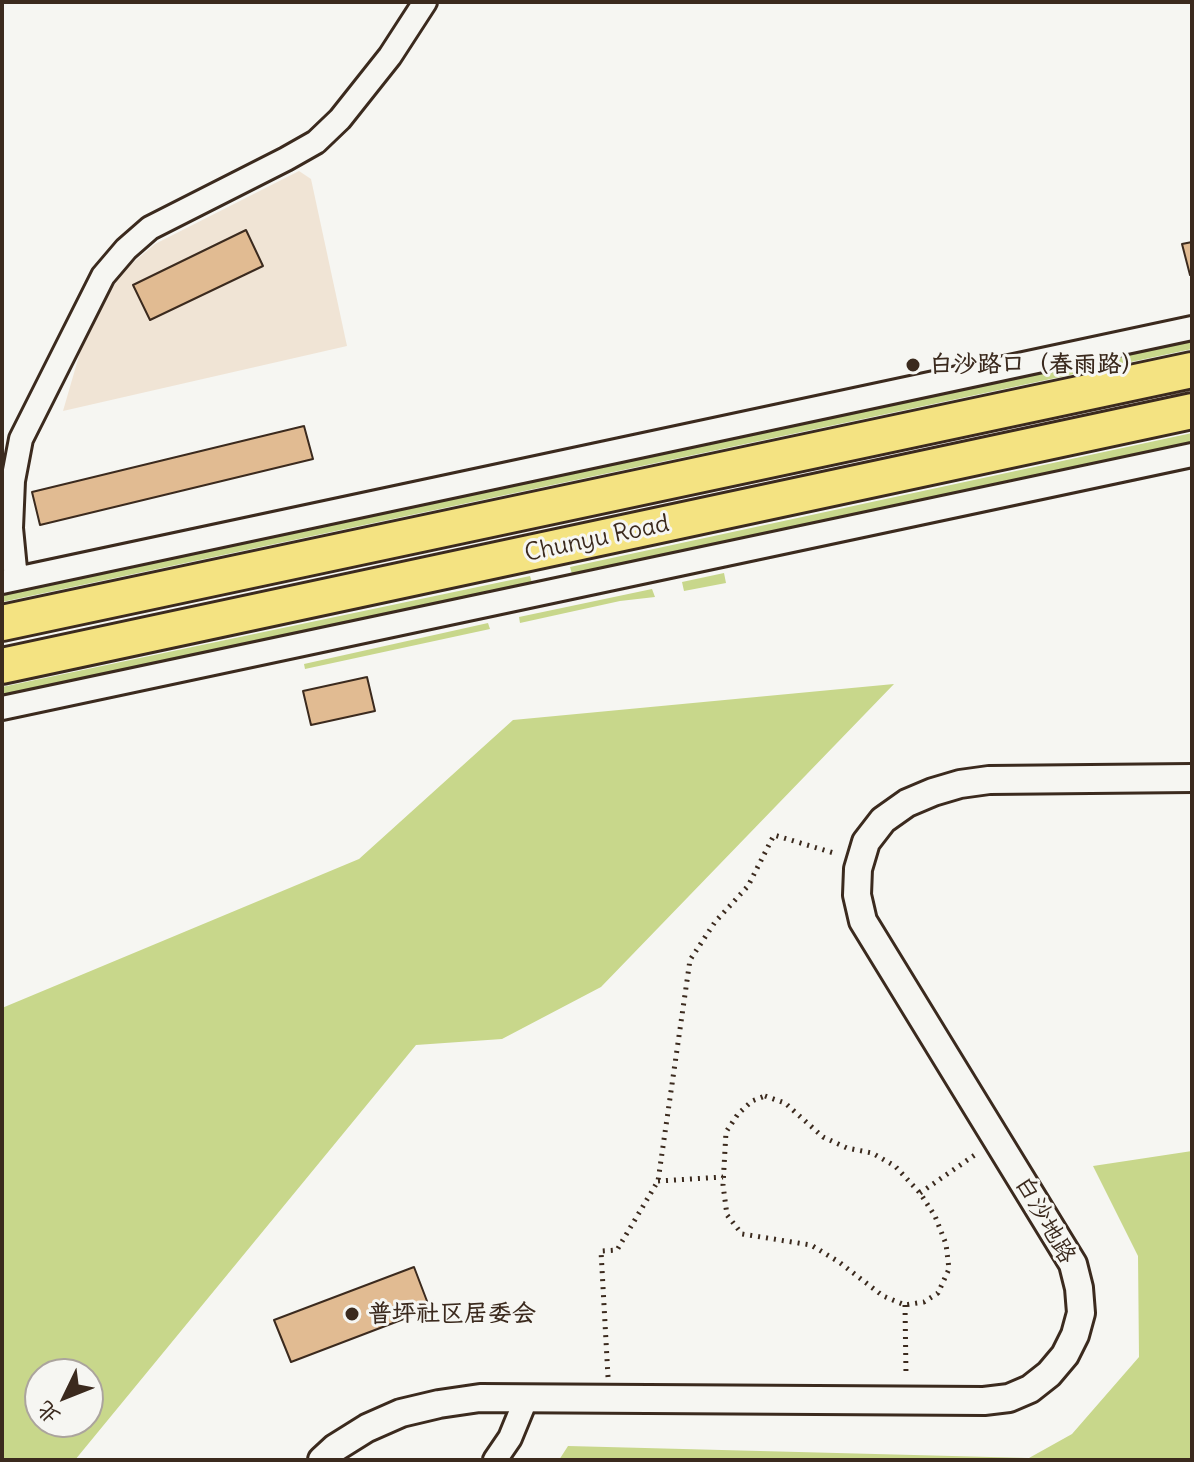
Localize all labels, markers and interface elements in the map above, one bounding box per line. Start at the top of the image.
place label: 白沙路口（春雨路） [929,351,1145,379]
marker: 白沙路口（春雨路） [904,356,922,374]
street label: Chunyu Road [522,510,672,568]
street label: 白沙地路 [1009,1171,1081,1269]
place label: 普坪社区居委会 [368,1300,536,1328]
marker: 普坪社区居委会 [343,1305,361,1323]
north arrow [24,1358,104,1438]
text: 北 [30,1395,66,1431]

